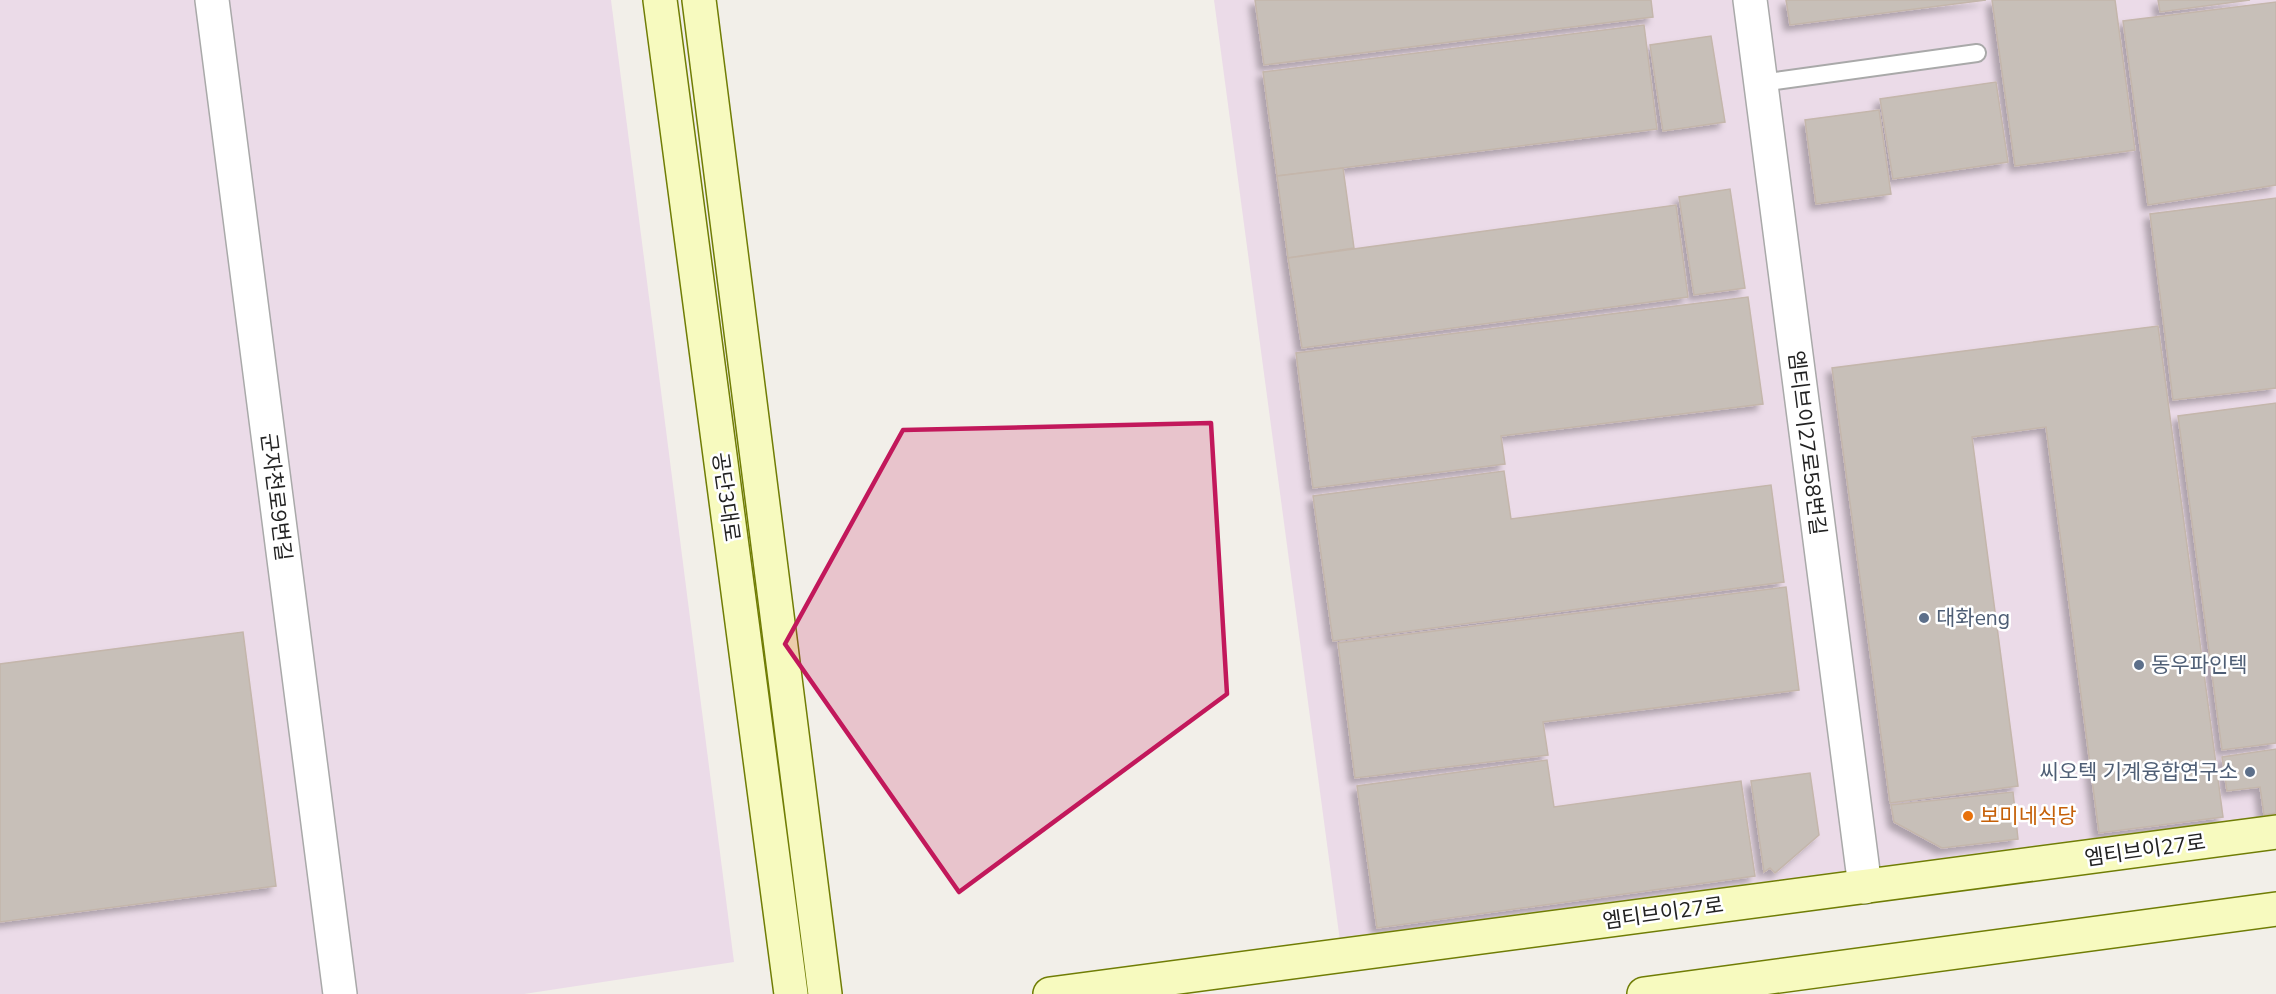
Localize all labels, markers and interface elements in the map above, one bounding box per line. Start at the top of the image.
street label: 엠티브이27로58번길 [1782,349,1832,537]
street label: 군자천로9번길 [254,432,298,562]
street label: 공단3대로 [706,451,746,543]
place label: 대화eng [1936,604,2010,632]
marker: 대화eng [1917,611,1931,625]
place label: 동우파인텍 [2151,651,2248,679]
marker: 동우파인텍 [2132,658,2146,672]
place label: 씨오텍 기계융합연구소 [2039,758,2238,786]
marker: 씨오텍 기계융합연구소 [2243,765,2257,779]
place label: 보미네식당 [1980,802,2077,830]
marker: 보미네식당 [1961,809,1975,823]
street label: 엠티브이27로 [2083,828,2207,872]
street label: 엠티브이27로 [1601,891,1725,935]

